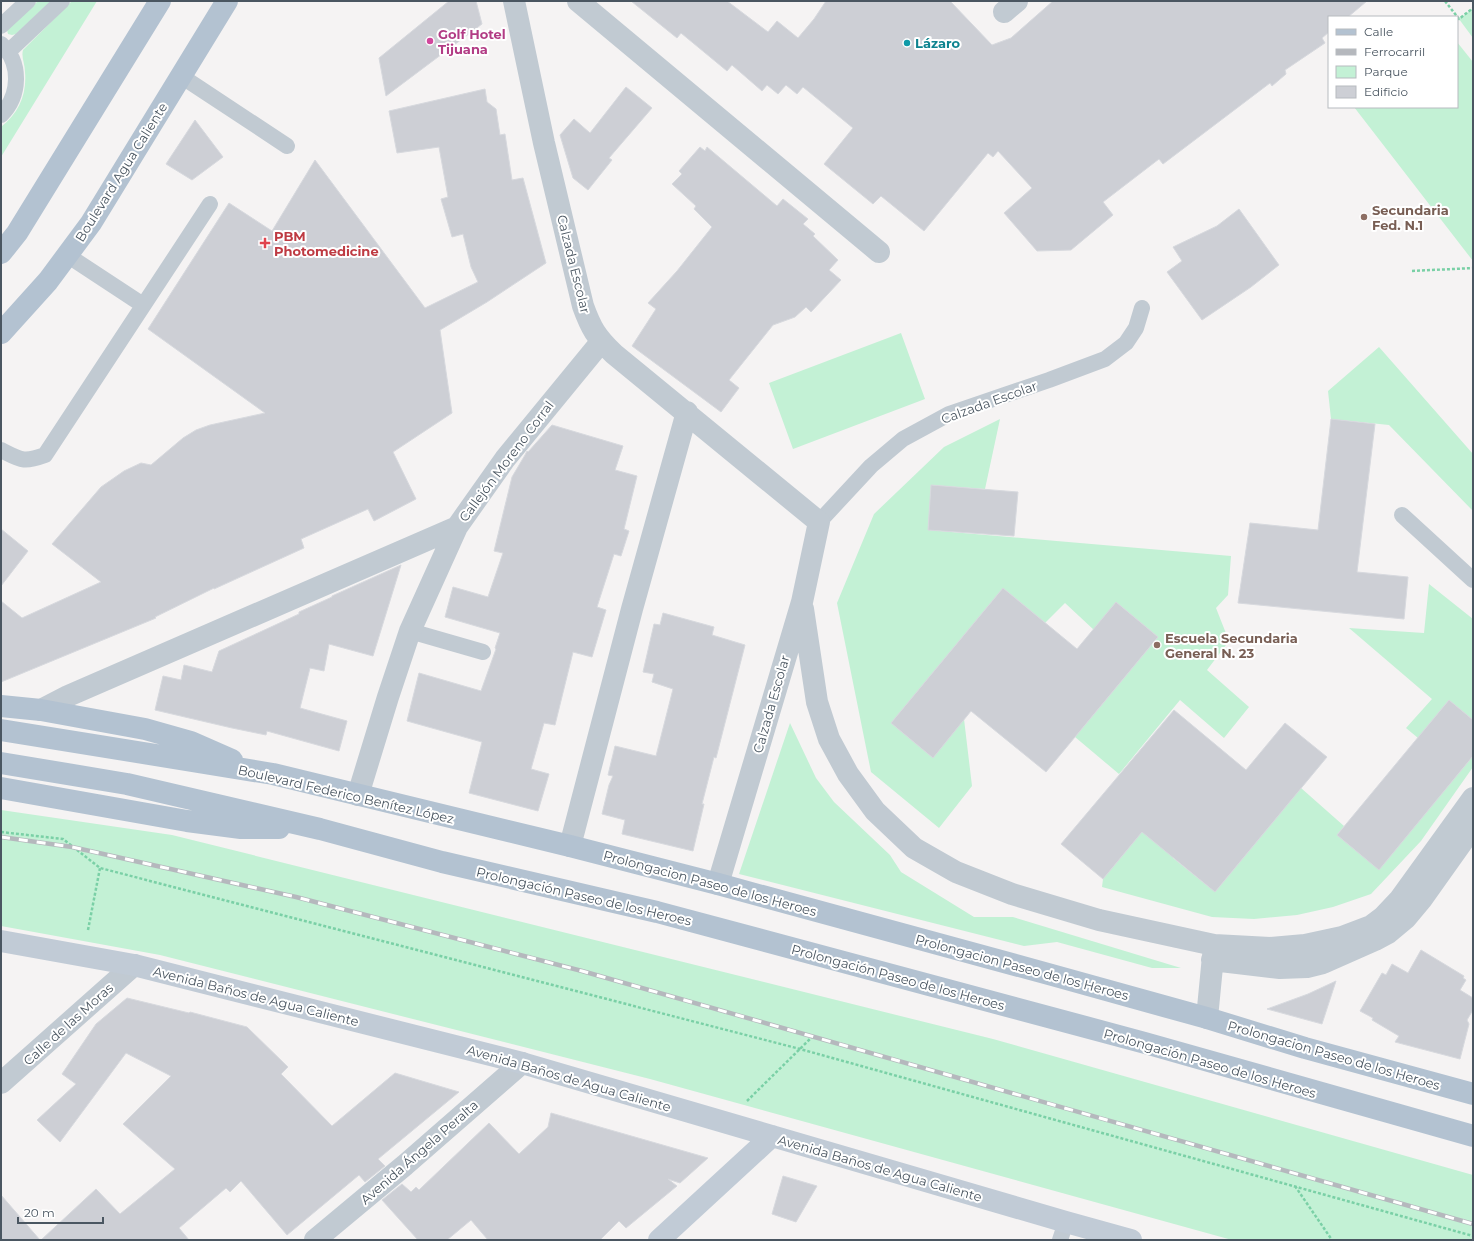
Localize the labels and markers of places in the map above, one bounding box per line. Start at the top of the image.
place label: Golf Hotel Tijuana [438,26,506,57]
place label: Lázaro [915,35,960,51]
marker: Golf Hotel Tijuana [425,36,435,46]
marker: Lázaro [902,38,912,48]
place label: Secundaria Fed. N.1 [1372,202,1449,233]
marker: Secundaria Fed. N.1 [1359,212,1369,222]
place label: PBM Photomedicine [274,228,379,259]
marker: PBM Photomedicine [259,237,271,249]
place label: Escuela Secundaria General N. 23 [1165,630,1298,661]
marker: Escuela Secundaria General N. 23 [1152,640,1162,650]

